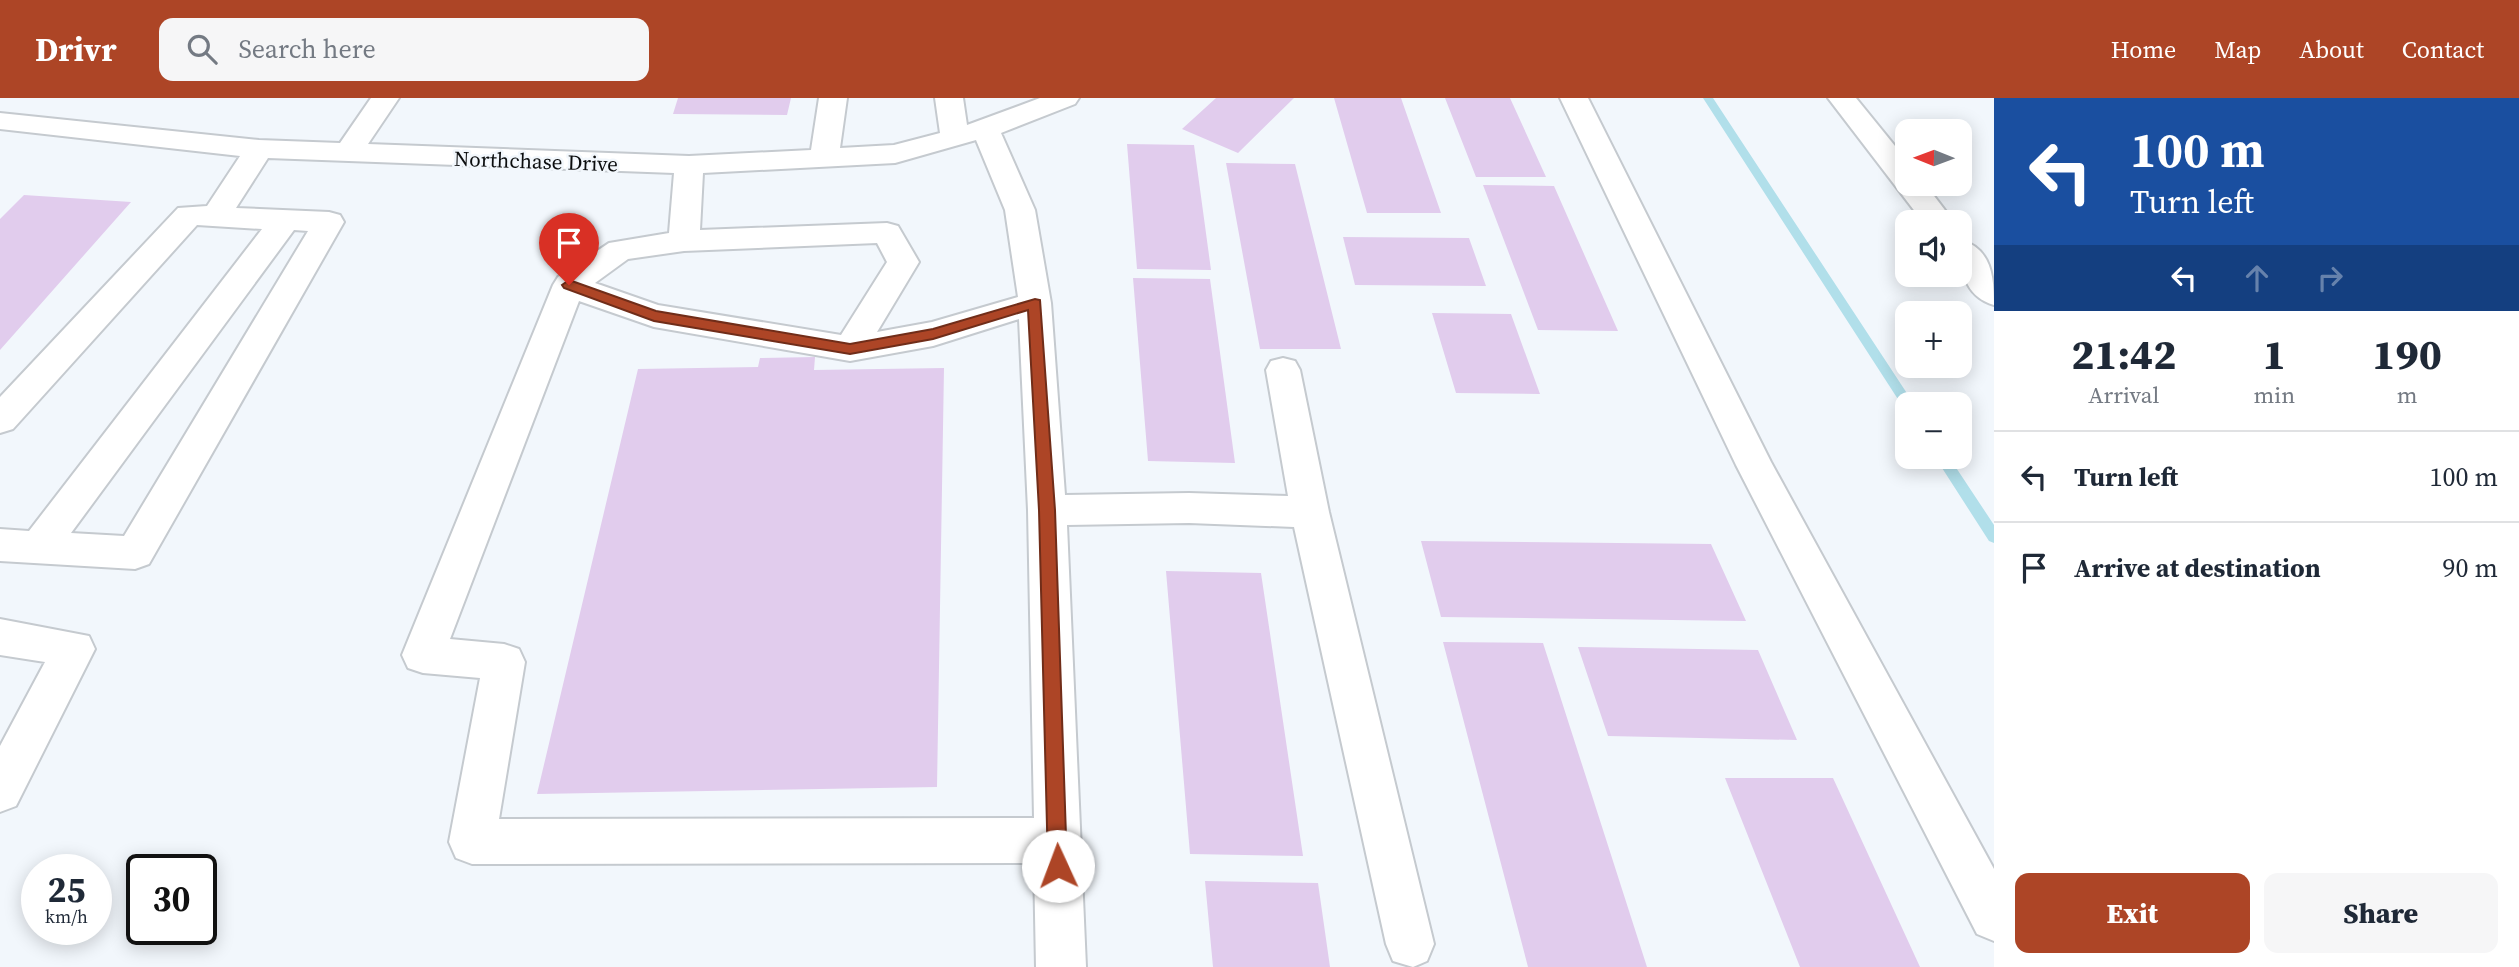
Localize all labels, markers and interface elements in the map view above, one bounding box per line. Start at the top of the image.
search box [159,18,649,81]
text: Drivr [35,27,117,72]
icon: search [183,30,221,68]
text: Search here [239,31,376,67]
text: Home [2111,33,2176,66]
text: Map [2214,33,2261,66]
text: About [2299,33,2364,66]
text: Contact [2402,33,2484,66]
text: 100 m [2130,116,2265,183]
north arrow [1895,119,1972,196]
map controls [1895,119,1972,469]
icon: left [2015,126,2106,217]
street label: Northchase Drive [453,144,619,178]
text: Turn left [2130,180,2254,224]
button: sound [1895,210,1972,287]
pin [539,213,599,285]
icon: arrive [550,224,588,262]
icon: left [2165,259,2203,297]
icon: ahead [2238,259,2276,297]
icon: right [2311,259,2349,297]
button: + [1895,301,1972,378]
text: 21:42 [2071,325,2176,383]
text: 1 [2263,325,2286,383]
text: 190 [2372,325,2442,383]
text: Arrival [2088,379,2159,411]
text: min [2254,379,2295,411]
text: m [2397,379,2417,411]
button: − [1895,392,1972,469]
icon: left [2015,458,2053,496]
text: Turn left [2074,459,2178,495]
text: 100 m [2430,459,2498,495]
icon: arrive [2015,549,2053,587]
text: Arrive at destination [2074,550,2321,586]
text: 90 m [2443,550,2498,586]
position arrow [1021,829,1095,903]
speed limit sign: 30 [126,854,217,945]
text: 25 [48,866,85,914]
button: Exit [2015,873,2250,953]
button: Share [2264,873,2498,953]
text: km/h [45,904,88,929]

